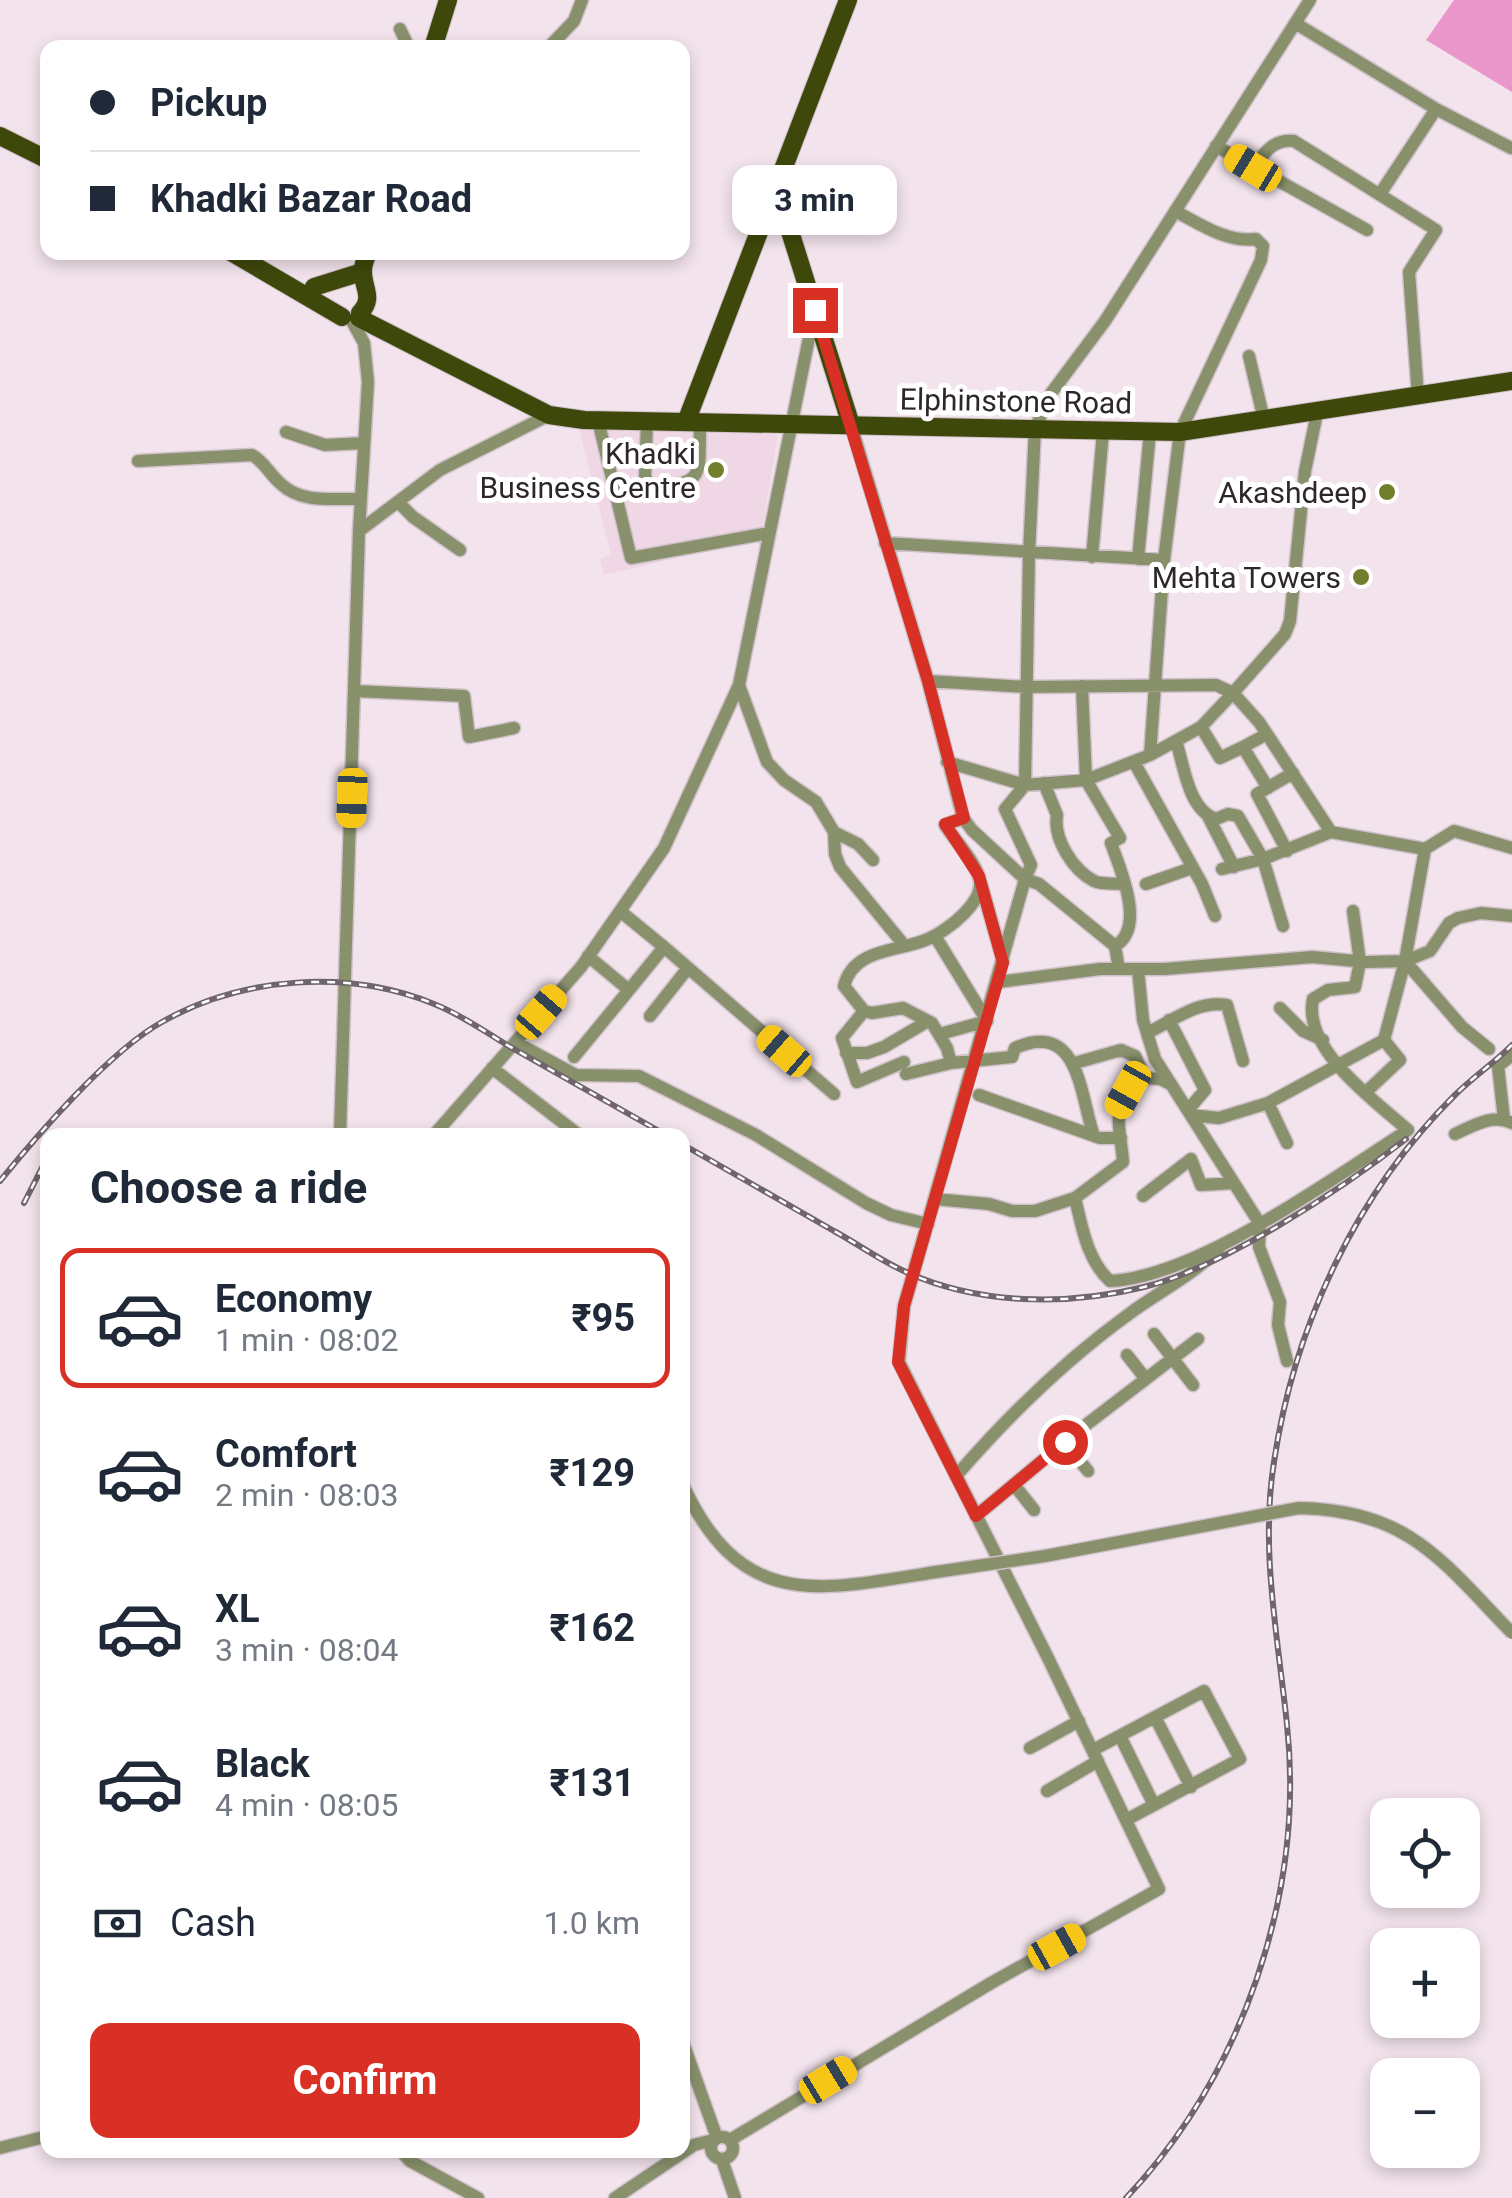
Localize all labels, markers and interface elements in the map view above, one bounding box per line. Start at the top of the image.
text: Pickup [150,81,267,125]
car [1220,140,1286,196]
callout: 3 min [732,165,898,235]
text: Khadki Bazar Road [150,177,472,221]
text: 3 min [774,181,855,219]
route end [793,288,838,333]
street label: Elphinstone Road [899,381,1133,421]
place label: Khadki Business Centre [479,436,696,505]
marker: Khadki Business Centre [705,459,727,481]
place label: Akashdeep [1218,475,1367,510]
marker: Akashdeep [1376,481,1398,503]
place label: Mehta Towers [1152,560,1341,595]
marker: Mehta Towers [1350,566,1372,588]
car [336,767,368,829]
car [510,980,572,1044]
car [752,1020,816,1082]
car [1100,1056,1156,1124]
text: Choose a ride [90,1161,367,1214]
icon: car [95,1273,185,1363]
text: Economy [215,1277,372,1321]
text: ₹95 [571,1296,635,1340]
text: 1 min · 08:02 [215,1321,398,1359]
route start [1043,1420,1088,1465]
icon: car [95,1428,185,1518]
text: Comfort [215,1432,357,1476]
text: ₹129 [550,1451,635,1495]
text: 2 min · 08:03 [215,1476,398,1514]
icon: car [95,1583,185,1673]
text: XL [215,1587,260,1631]
text: ₹162 [550,1606,635,1650]
text: 3 min · 08:04 [215,1631,398,1669]
icon: car [95,1738,185,1828]
text: Black [215,1742,310,1786]
text: ₹131 [550,1761,635,1805]
text: 4 min · 08:05 [215,1786,398,1824]
map controls [1370,1798,1480,2168]
button: locate [1370,1798,1480,1908]
icon: cash [90,1896,145,1951]
text: Cash [170,1901,256,1945]
text: 1.0 km [543,1904,640,1942]
car [1023,1919,1091,1975]
button: + [1370,1928,1480,2038]
button: Confirm [90,2023,640,2138]
car [795,2052,861,2108]
button: − [1370,2058,1480,2168]

